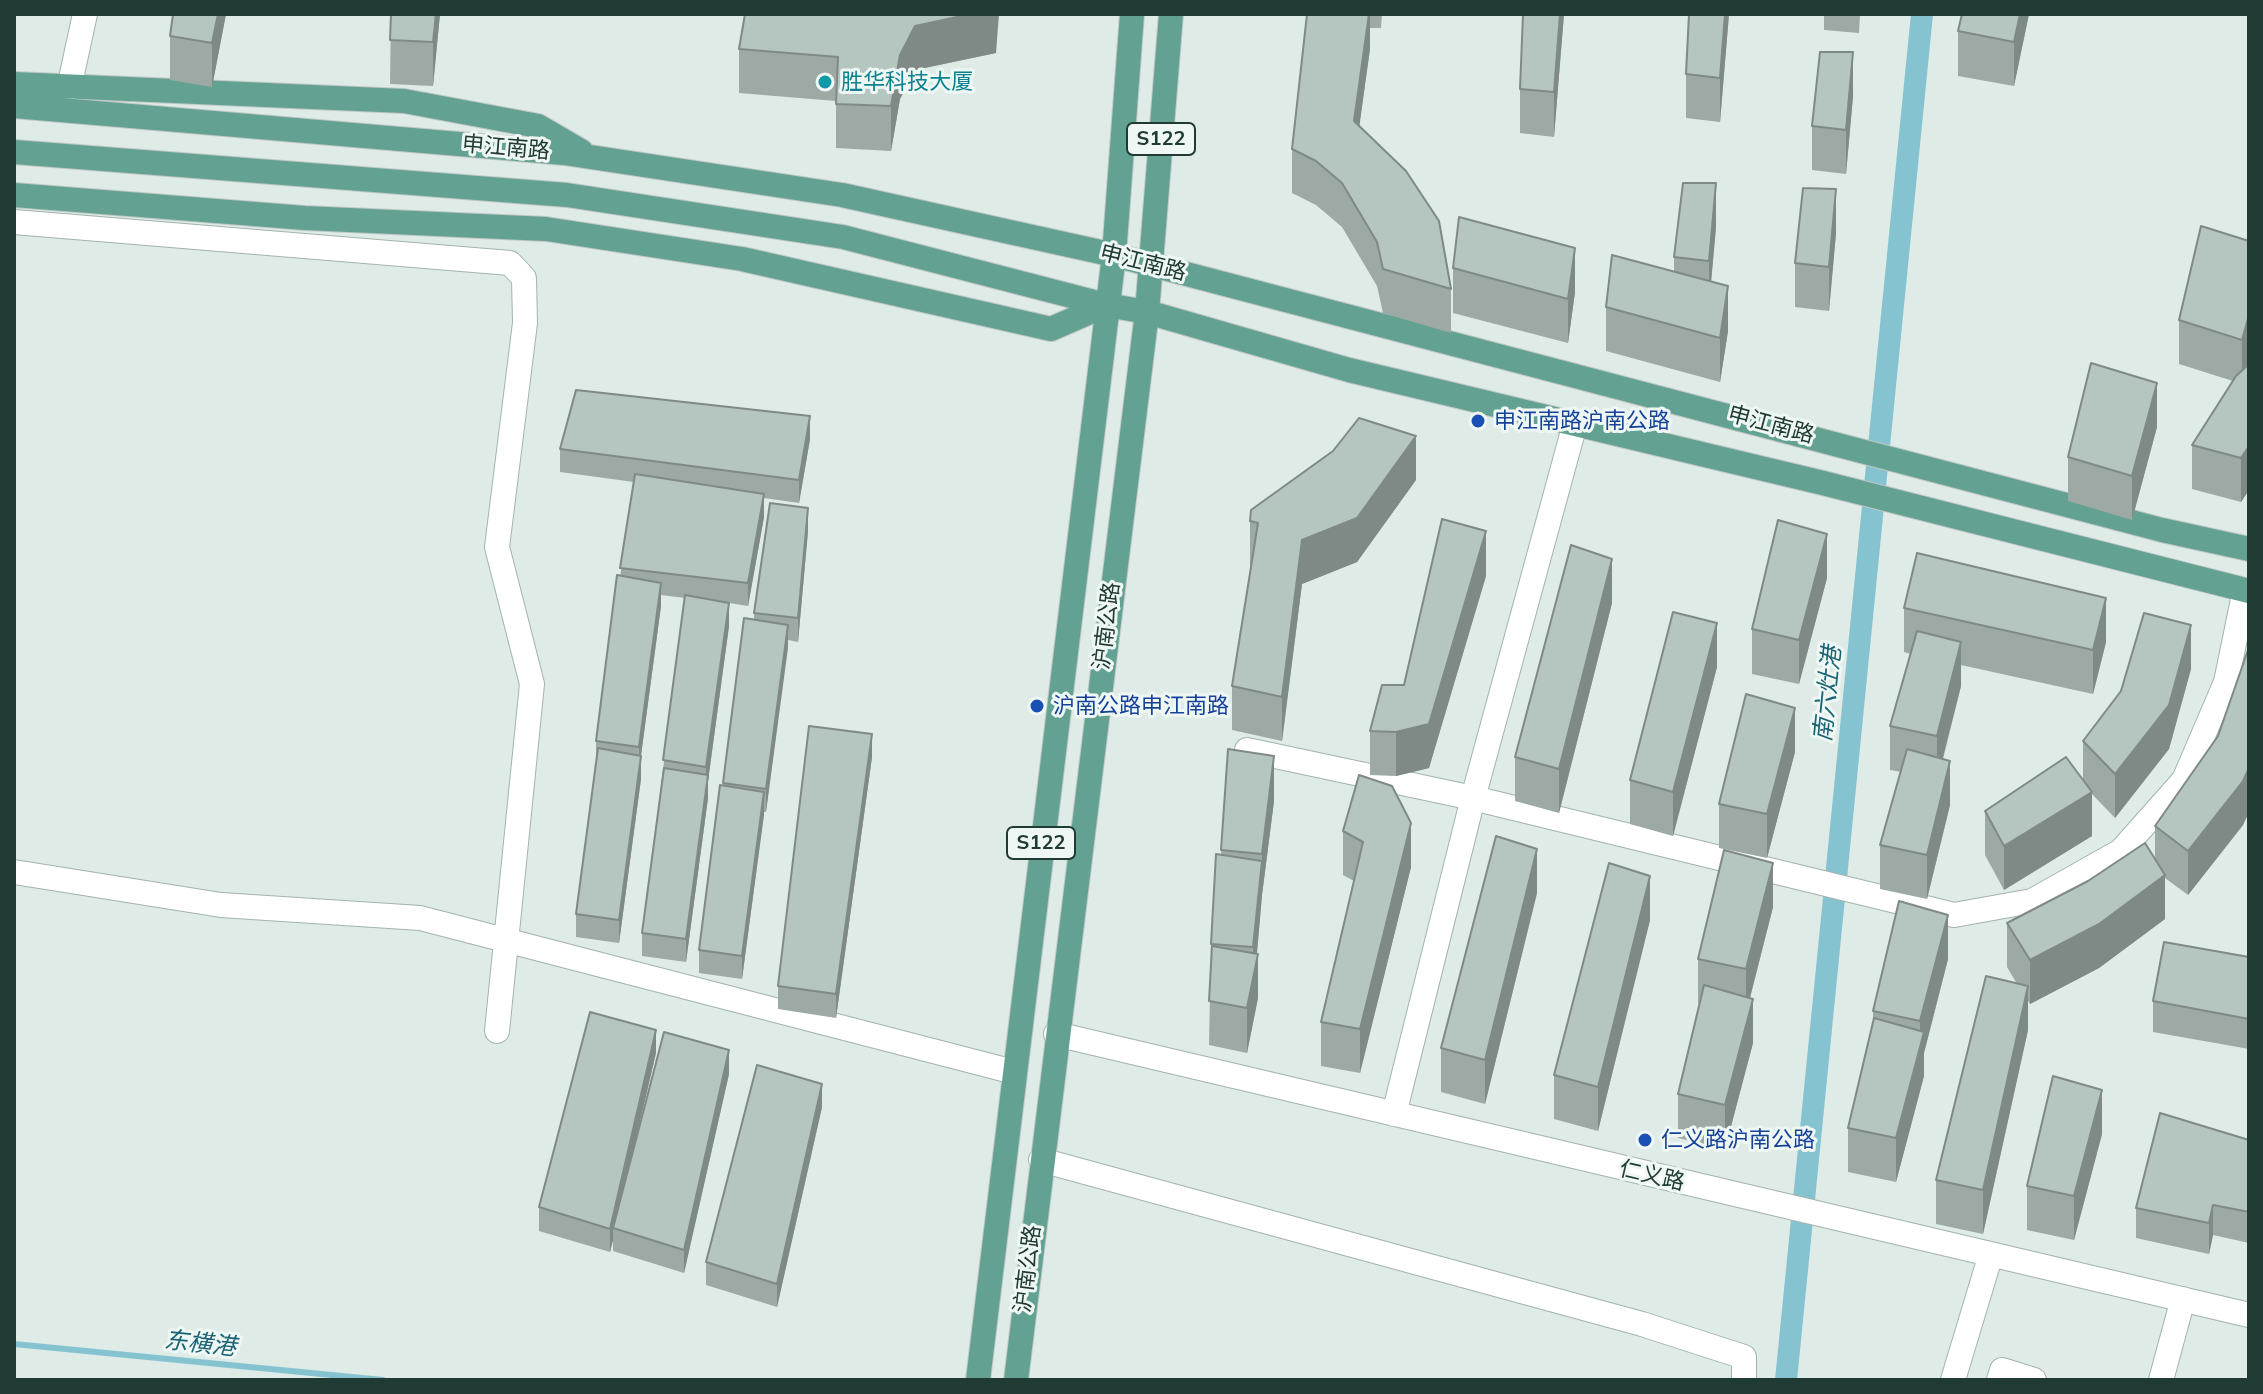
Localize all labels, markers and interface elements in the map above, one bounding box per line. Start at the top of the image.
place label: 胜华科技大厦 [841,69,973,95]
marker: 胜华科技大厦 [816,73,834,91]
road number: S122 [1127,123,1195,155]
street label: 申江南路 [461,131,551,165]
street label: 申江南路 [1097,240,1189,286]
street label: 申江南路 [1725,401,1817,449]
place label: 申江南路沪南公路 [1494,408,1670,434]
marker: 申江南路沪南公路 [1469,412,1487,430]
street label: 沪南公路 [1089,581,1125,671]
water label: 南六灶港 [1809,645,1847,743]
place label: 沪南公路申江南路 [1053,693,1229,719]
marker: 沪南公路申江南路 [1028,697,1046,715]
road number: S122 [1007,827,1075,859]
place label: 仁义路沪南公路 [1661,1127,1815,1153]
marker: 仁义路沪南公路 [1636,1131,1654,1149]
street label: 仁义路 [1617,1156,1687,1196]
street label: 沪南公路 [1010,1224,1046,1314]
water label: 东横港 [163,1326,237,1362]

